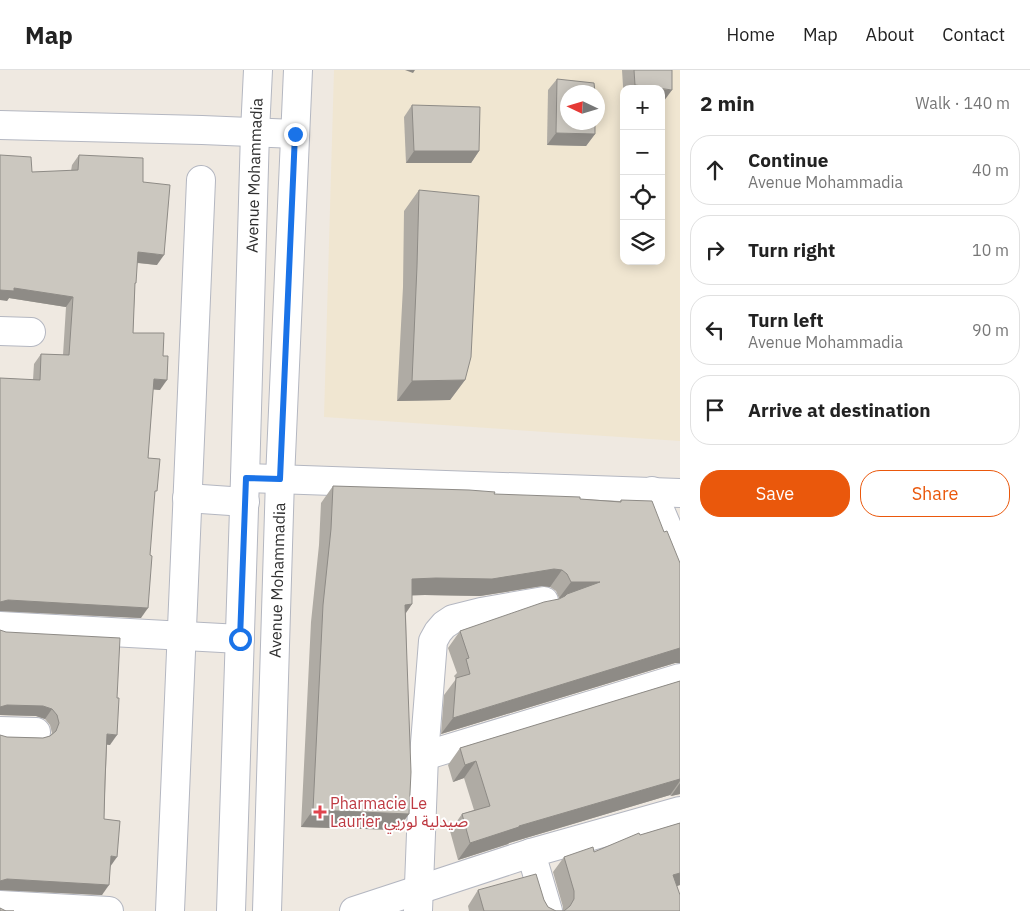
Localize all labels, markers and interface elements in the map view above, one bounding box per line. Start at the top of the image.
text: Map [25,19,73,51]
text: Home [727,23,775,46]
text: Map [803,23,838,46]
text: About [866,23,914,46]
text: Contact [942,23,1005,46]
north arrow [560,85,605,130]
map controls [620,85,665,265]
button: + [620,85,665,130]
text: 2 min [700,89,755,117]
text: Walk · 140 m [915,93,1010,113]
street label: Avenue Mohammadia [242,97,267,253]
route end [284,123,307,146]
button: − [620,130,665,175]
text: Continue [748,148,828,172]
icon: ahead [701,156,729,184]
text: 40 m [972,160,1009,180]
text: Avenue Mohammadia [748,172,903,192]
button: locate [620,175,665,220]
button: layers [620,220,665,265]
icon: right [701,236,729,264]
text: Turn right [748,238,835,262]
text: 10 m [972,240,1009,260]
text: Turn left [748,308,824,332]
icon: left [701,316,729,344]
text: 90 m [972,320,1009,340]
text: Avenue Mohammadia [748,332,903,352]
icon: arrive [701,396,729,424]
text: Arrive at destination [748,398,931,422]
button: Save [700,470,850,517]
button: Share [860,470,1010,517]
street label: Avenue Mohammadia [265,502,289,658]
route start [229,628,252,651]
place label: Pharmacie Le Laurier صيدلية لوريي [330,793,468,834]
marker: Pharmacie Le Laurier صيدلية لوريي [314,806,326,818]

